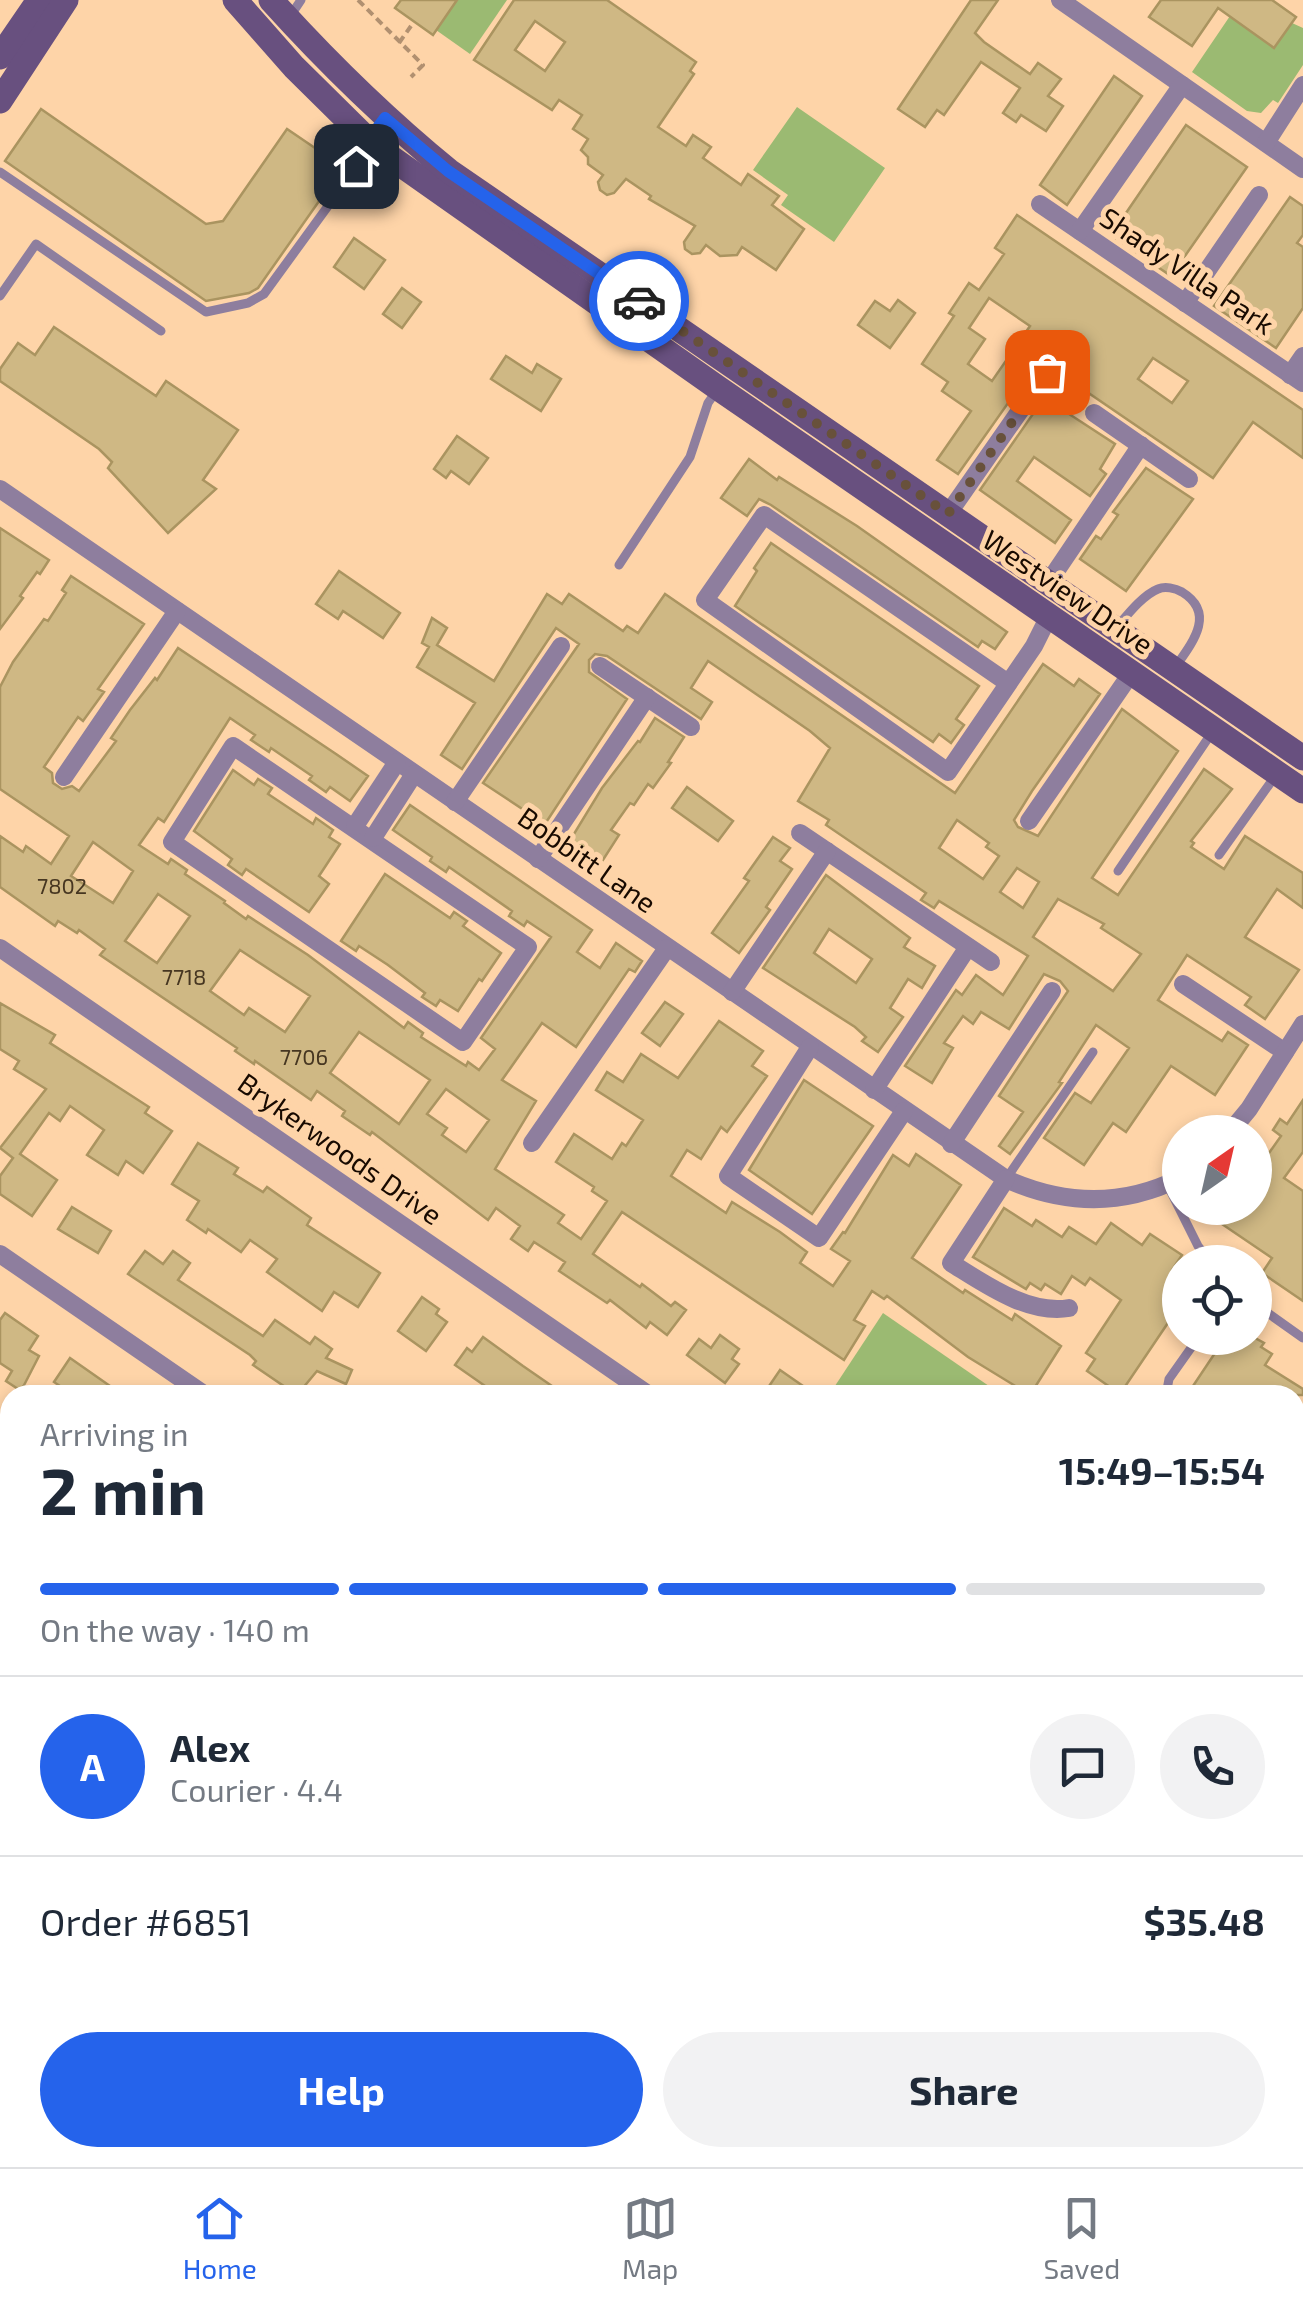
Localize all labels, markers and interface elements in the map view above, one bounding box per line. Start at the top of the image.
pin [314,124,399,209]
icon: home [329,139,384,194]
street label: Shady Villa Park [1094,199,1281,341]
courier [589,251,689,351]
icon: car [612,274,667,329]
pin [1005,330,1090,415]
icon: bag [1020,345,1075,400]
street label: Westview Drive [977,522,1160,661]
street label: Bobbitt Lane [512,799,663,919]
house number: 7802 [37,872,87,898]
house number: 7718 [162,963,206,989]
house number: 7706 [280,1043,328,1069]
street label: Brykerwoods Drive [232,1065,449,1231]
north arrow [1162,1115,1272,1225]
map controls [1162,1115,1272,1355]
button: locate [1162,1245,1272,1355]
text: Arriving in [40,1414,189,1452]
text: 15:49–15:54 [1059,1447,1265,1493]
text: 2 min [40,1450,206,1528]
text: On the way · 140 m [40,1610,310,1648]
button: chat [1030,1714,1135,1819]
button: phone [1160,1714,1265,1819]
text: Alex [170,1724,250,1770]
text: A [80,1743,105,1789]
text: Courier · 4.4 [170,1770,343,1808]
text: Order #6851 [40,1898,252,1944]
text: $35.48 [1143,1898,1265,1944]
button: Help [40,2032,643,2147]
button: Share [663,2032,1265,2147]
tab: Home [183,2191,257,2285]
tab: Map [622,2191,678,2285]
tab: Saved [1044,2191,1120,2285]

